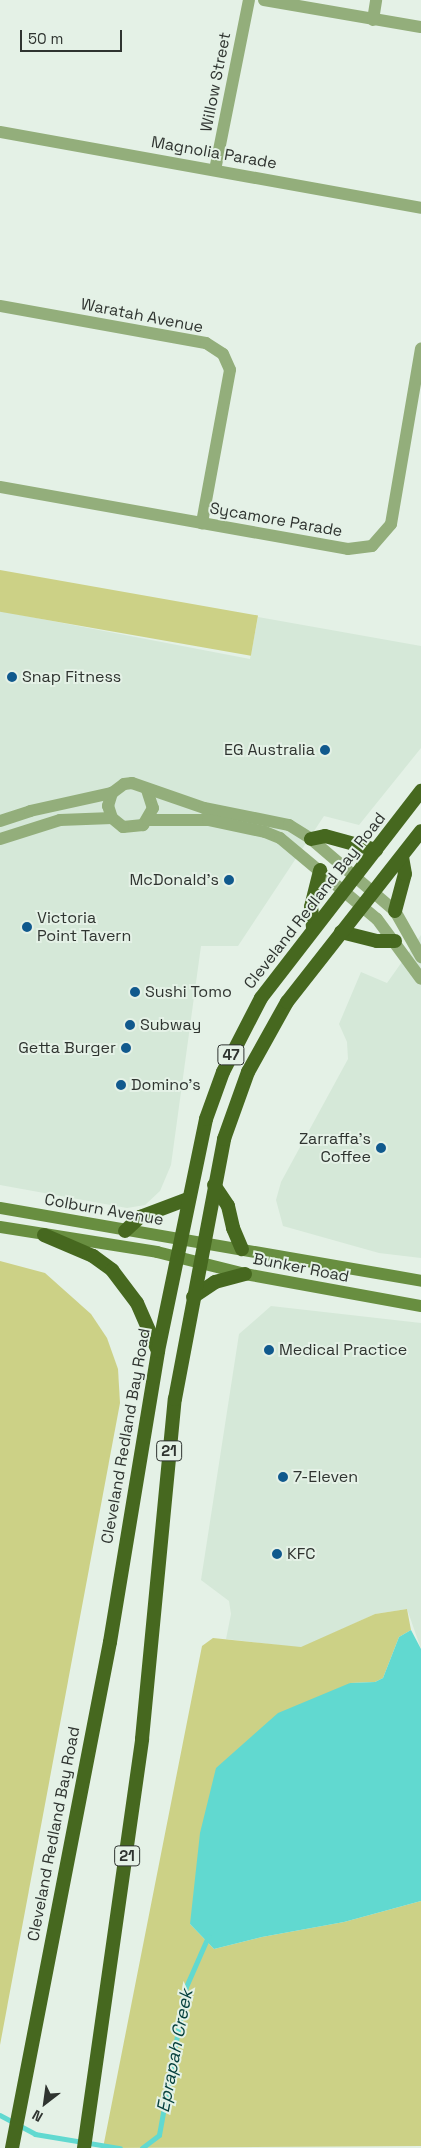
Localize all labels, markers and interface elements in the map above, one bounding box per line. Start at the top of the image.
scale bar [22,20,125,52]
text: 50 m [28,29,63,48]
street label: Willow Street [197,30,235,134]
street label: Magnolia Parade [150,133,278,173]
street label: Waratah Avenue [79,295,205,337]
street label: Sycamore Parade [208,499,344,541]
place label: Snap Fitness [22,667,121,687]
marker: Snap Fitness [6,671,18,683]
place label: EG Australia [224,740,315,760]
marker: EG Australia [319,744,331,756]
street label: Cleveland Redland Bay Road [240,809,390,993]
place label: McDonald's [129,870,219,890]
marker: McDonald's [223,874,235,886]
place label: Victoria Point Tavern [37,908,132,946]
marker: Victoria Point Tavern [21,921,33,933]
place label: Sushi Tomo [145,982,232,1002]
marker: Sushi Tomo [129,986,141,998]
place label: Subway [140,1015,201,1035]
marker: Subway [124,1019,136,1031]
place label: Getta Burger [18,1038,116,1058]
marker: Getta Burger [120,1042,132,1054]
road number: 47 [217,1042,245,1068]
place label: Domino's [131,1075,201,1095]
marker: Domino's [115,1079,127,1091]
place label: Zarraffa's Coffee [299,1129,371,1167]
marker: Zarraffa's Coffee [375,1142,387,1154]
street label: Colburn Avenue [43,1190,165,1230]
street label: Bunker Road [251,1249,351,1287]
street label: Cleveland Redland Bay Road [98,1327,154,1545]
place label: Medical Practice [279,1340,407,1360]
marker: Medical Practice [263,1344,275,1356]
road number: 21 [155,1438,183,1464]
place label: 7-Eleven [293,1467,358,1487]
marker: 7-Eleven [277,1471,289,1483]
place label: KFC [287,1544,316,1564]
marker: KFC [271,1548,283,1560]
street label: Cleveland Redland Bay Road [24,1725,84,1943]
road number: 21 [113,1844,141,1868]
water label: Eprapah Creek [152,1988,198,2114]
north arrow [20,2078,70,2128]
text: N [29,2106,46,2126]

